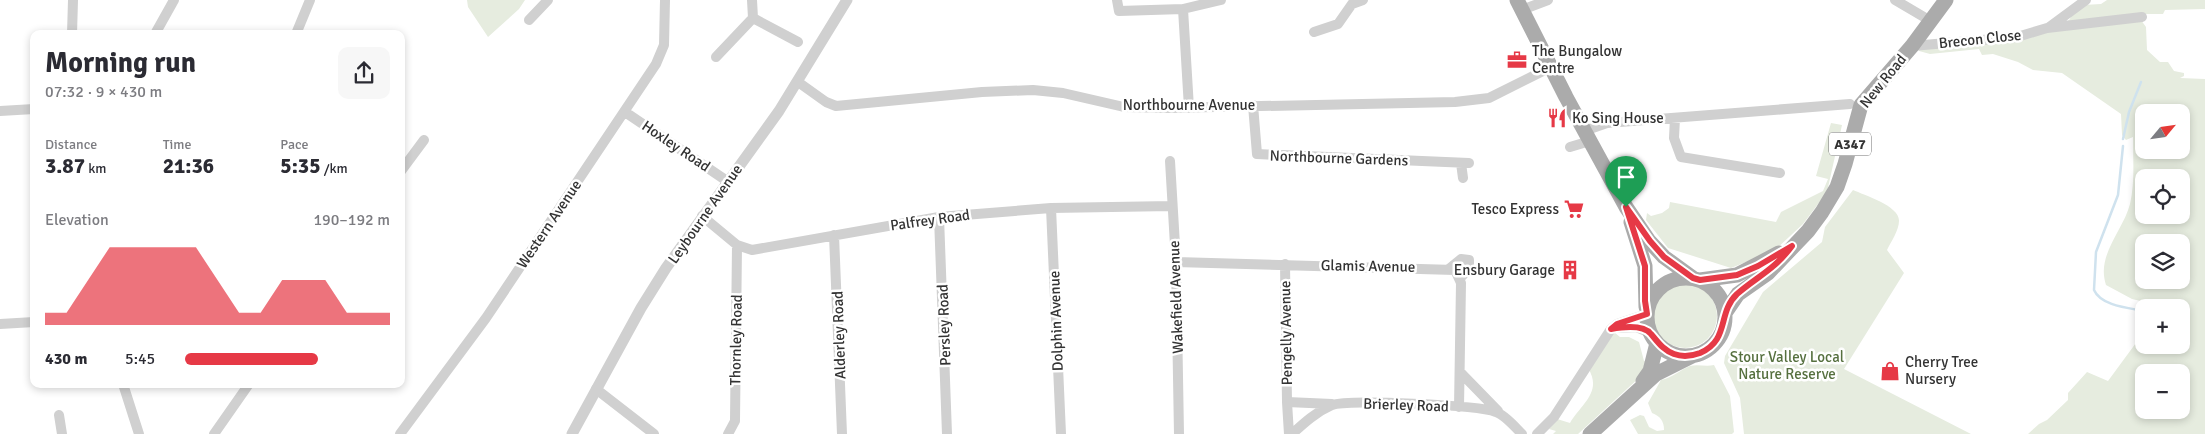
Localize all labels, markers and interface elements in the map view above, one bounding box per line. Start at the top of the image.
street label: Brecon Close [1938,26,2022,52]
place label: The Bungalow Centre [1532,42,1622,77]
text: Morning run [45,46,196,80]
button: share [338,47,390,99]
office icon: The Bungalow Centre [1506,49,1528,71]
street label: New Road [1856,51,1910,111]
text: 07:32 · 9 × 430 m [45,82,162,102]
street label: Northbourne Avenue [1123,96,1255,114]
north arrow [2135,104,2190,159]
map controls [2135,104,2190,419]
restaurant icon: Ko Sing House [1546,107,1568,129]
place label: Ko Sing House [1572,109,1664,127]
street label: Hoxley Road [638,117,714,175]
road number: A347 [1829,132,1871,156]
text: Distance [45,136,97,153]
text: Time [163,136,192,153]
text: Pace [280,136,309,153]
street label: Northbourne Gardens [1269,147,1409,169]
text: 3.87 [45,153,85,179]
text: 21:36 [163,153,214,179]
text: 5:35 [280,153,321,179]
pin [1605,156,1647,207]
text: km [85,160,106,177]
text: /km [321,160,348,177]
street label: Leybourne Avenue [664,161,746,267]
icon: arrive [1612,163,1640,191]
button: locate [2135,169,2190,224]
street label: Western Avenue [513,176,585,272]
supermarket icon: Tesco Express [1563,198,1585,220]
place label: Tesco Express [1472,200,1559,218]
street label: Palfrey Road [889,205,971,235]
text: Elevation [45,210,109,230]
text: 190–192 m [313,210,390,230]
button: layers [2135,234,2190,289]
street label: Wakefield Avenue [1165,240,1187,354]
street label: Glamis Avenue [1321,256,1415,276]
building icon: Ensbury Garage [1559,259,1581,281]
place label: Ensbury Garage [1454,261,1555,279]
street label: Dolphin Avenue [1045,270,1067,372]
street label: Pengelly Avenue [1276,280,1296,386]
street label: Persley Road [934,284,954,366]
street label: Alderley Road [828,291,850,379]
street label: Thornley Road [726,294,746,386]
button: + [2135,299,2190,354]
park label: Stour Valley Local Nature Reserve [1730,348,1844,383]
text: 430 m [45,349,87,369]
text: 5:45 [125,349,155,369]
place label: Cherry Tree Nursery [1905,353,1978,388]
shop icon: Cherry Tree Nursery [1879,360,1901,382]
button: − [2135,364,2190,419]
street label: Brierley Road [1363,395,1449,415]

